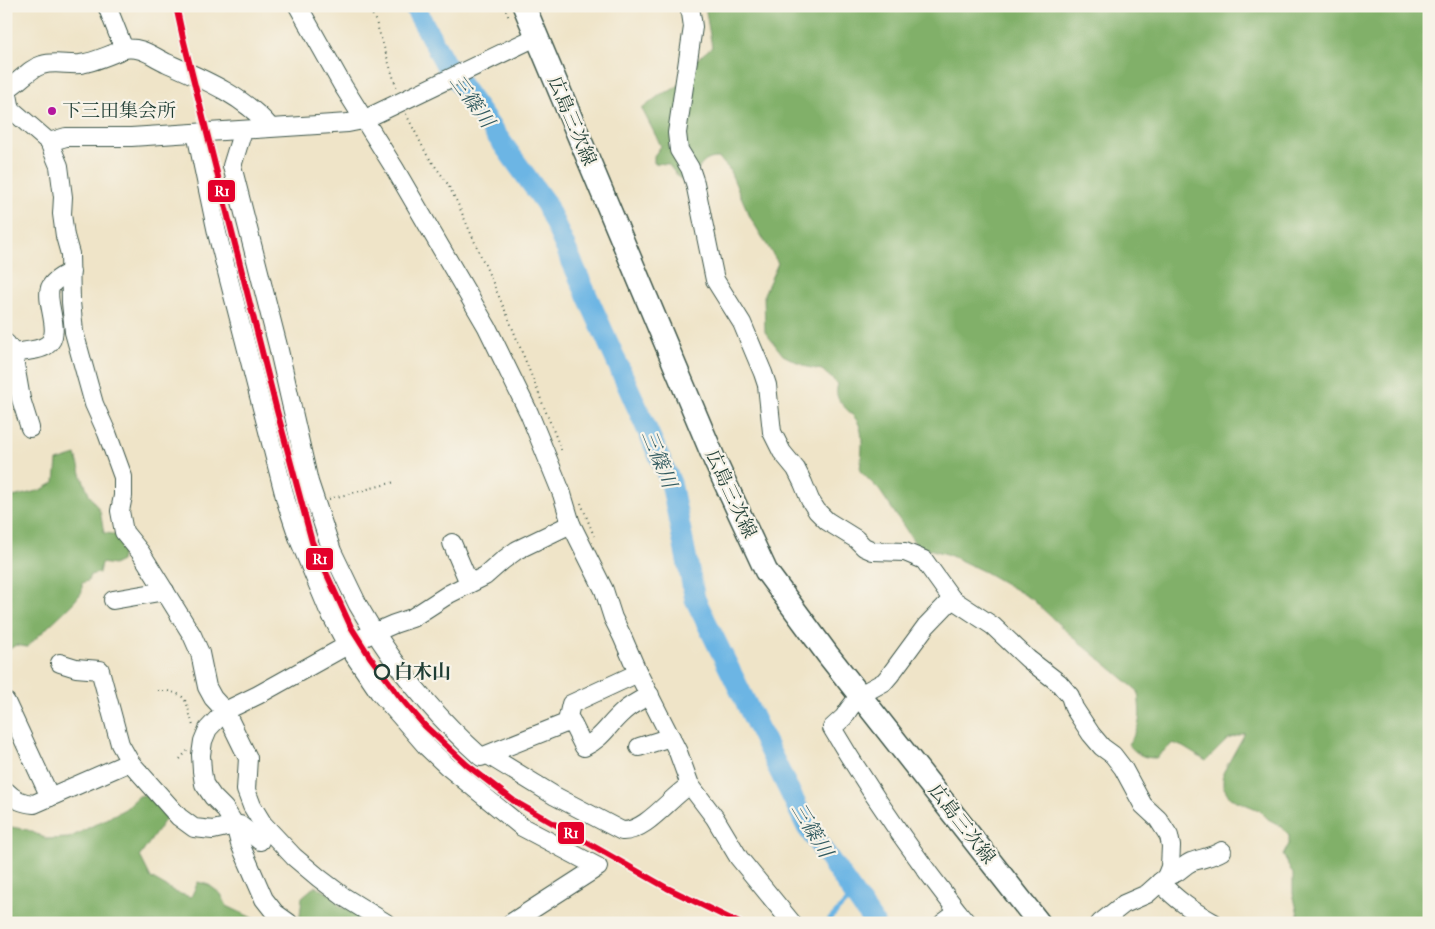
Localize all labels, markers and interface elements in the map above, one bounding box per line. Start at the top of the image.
water label: 三篠川 [445,70,500,134]
street label: 広島三次線 [543,73,601,169]
place label: 下三田集会所 [62,100,176,122]
marker: 下三田集会所 [46,105,58,117]
line badge: R1 [207,179,236,203]
text: R1 [214,183,230,200]
water label: 三篠川 [637,427,682,493]
street label: 広島三次線 [701,446,761,542]
line badge: R1 [305,547,334,571]
text: R1 [312,551,328,568]
place label: 白木山 [394,661,451,683]
marker: 白木山 [374,664,390,680]
street label: 広島三次線 [924,780,1000,868]
water label: 三篠川 [787,798,838,863]
line badge: R1 [557,821,585,845]
text: R1 [563,825,579,842]

